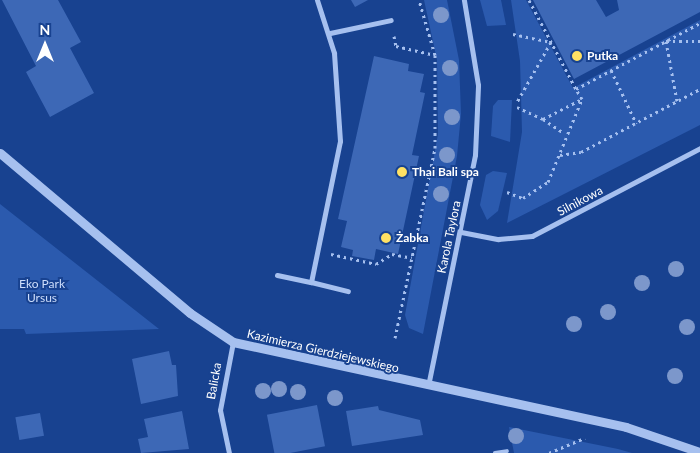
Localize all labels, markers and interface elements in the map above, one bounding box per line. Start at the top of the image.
north arrow [20,20,70,70]
text: N [40,21,50,38]
place label: Putka [587,49,618,63]
marker: Putka [571,50,583,62]
place label: Thai Bali spa [412,165,479,179]
marker: Thai Bali spa [396,166,408,178]
street label: Silnikowa [555,183,605,219]
street label: Karola Taylora [434,199,464,275]
place label: Żabka [396,231,429,245]
marker: Żabka [380,232,392,244]
park label: Eko Park Ursus [19,277,65,305]
street label: Kazimierza Gierdziejewskiego [246,326,400,376]
street label: Balicka [204,361,224,401]

